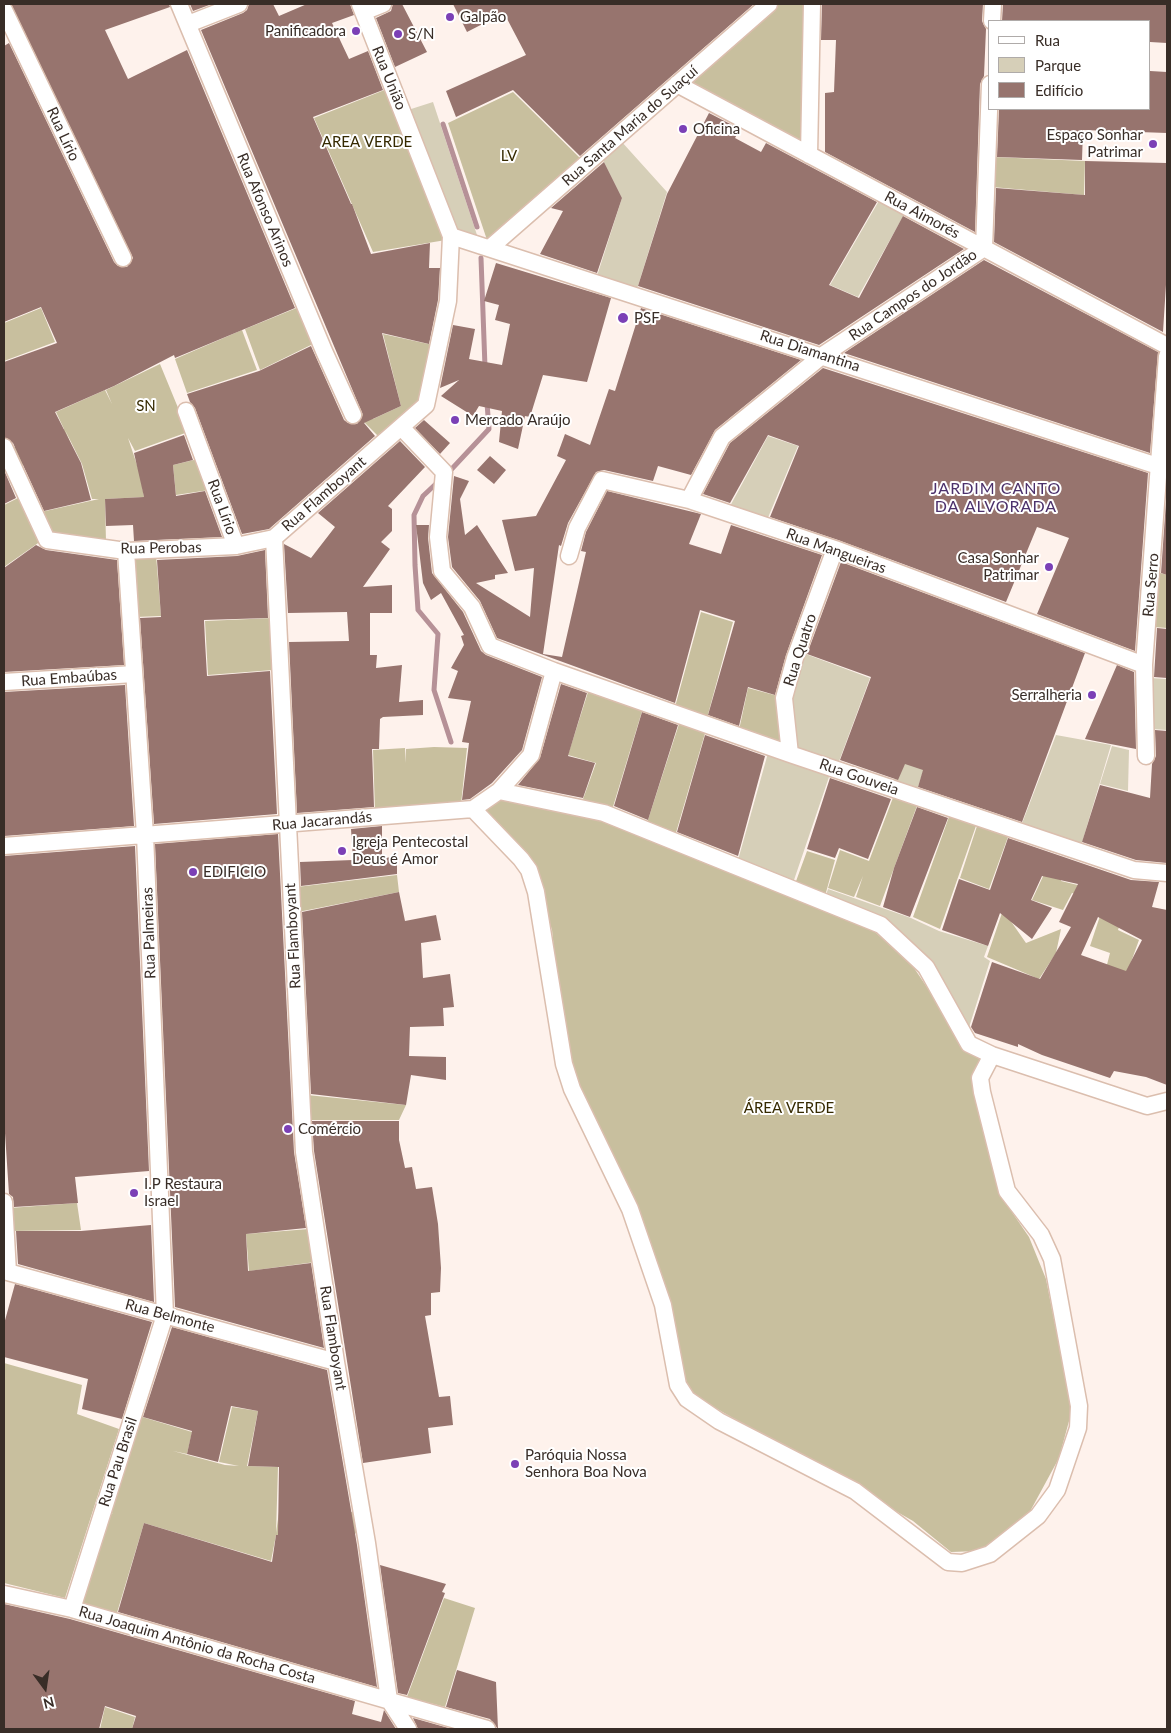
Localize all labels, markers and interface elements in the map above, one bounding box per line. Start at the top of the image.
place label: Galpão [460,8,506,26]
marker: Galpão [444,11,456,23]
legend [988,20,1151,110]
place label: Panificadora [265,22,346,40]
marker: Panificadora [350,25,362,37]
place label: S/N [408,25,434,43]
marker: S/N [392,28,404,40]
text: Rua [1035,31,1060,49]
street label: Rua União [368,43,410,113]
text: Parque [1035,56,1081,74]
street label: Rua Santa Maria do Suaçuí [558,62,702,190]
text: Edifício [1035,81,1083,99]
street label: Rua Lírio [43,104,83,164]
place label: Oficina [693,120,740,138]
marker: Oficina [677,123,689,135]
place label: Espaço Sonhar Patrimar [1046,126,1143,161]
park label: AREA VERDE [322,133,412,151]
marker: Espaço Sonhar Patrimar [1147,138,1159,150]
park label: LV [501,147,517,165]
street label: Rua Afonso Arinos [233,150,297,270]
street label: Rua Aimorés [881,188,963,242]
street label: Rua Campos do Jordão [846,245,980,345]
place label: PSF [634,309,660,327]
marker: PSF [616,311,630,325]
street label: Rua Diamantina [758,326,862,376]
park label: SN [136,397,156,415]
place label: Mercado Araújo [465,411,571,429]
marker: Mercado Araújo [449,414,461,426]
street label: Rua Flamboyant [278,453,370,535]
street label: Rua Lírio [204,477,240,537]
district label: JARDIM CANTO DA ALVORADA [929,479,1063,517]
street label: Rua Mangueiras [783,525,889,577]
street label: Rua Perobas [120,538,202,558]
place label: Casa Sonhar Patrimar [957,549,1039,584]
street label: Rua Serro [1139,552,1163,618]
marker: Casa Sonhar Patrimar [1043,561,1055,573]
street label: Rua Quatro [780,611,820,689]
street label: Rua Embaúbas [20,666,118,690]
place label: Serralheria [1011,686,1082,704]
marker: Serralheria [1086,689,1098,701]
street label: Rua Gouveia [817,755,901,799]
street label: Rua Jacarandás [271,808,373,834]
place label: Igreja Pentecostal Deus é Amor [352,833,468,868]
marker: Igreja Pentecostal Deus é Amor [336,845,348,857]
place label: EDIFICIO [203,863,266,881]
marker: EDIFICIO [187,866,199,878]
street label: Rua Flamboyant [281,883,305,989]
street label: Rua Palmeiras [138,887,160,979]
park label: ÁREA VERDE [744,1099,834,1117]
place label: Comércio [298,1120,361,1138]
marker: Comércio [282,1123,294,1135]
place label: I.P Restaura Israel [144,1175,222,1210]
marker: I.P Restaura Israel [128,1187,140,1199]
street label: Rua Flamboyant [316,1284,350,1392]
street label: Rua Belmonte [123,1295,217,1337]
street label: Rua Pau Brasil [95,1415,141,1509]
place label: Paróquia Nossa Senhora Boa Nova [525,1446,647,1481]
marker: Paróquia Nossa Senhora Boa Nova [509,1458,521,1470]
street label: Rua Joaquim Antônio da Rocha Costa [77,1603,317,1687]
north arrow [20,1663,70,1713]
text: N [41,1693,56,1713]

